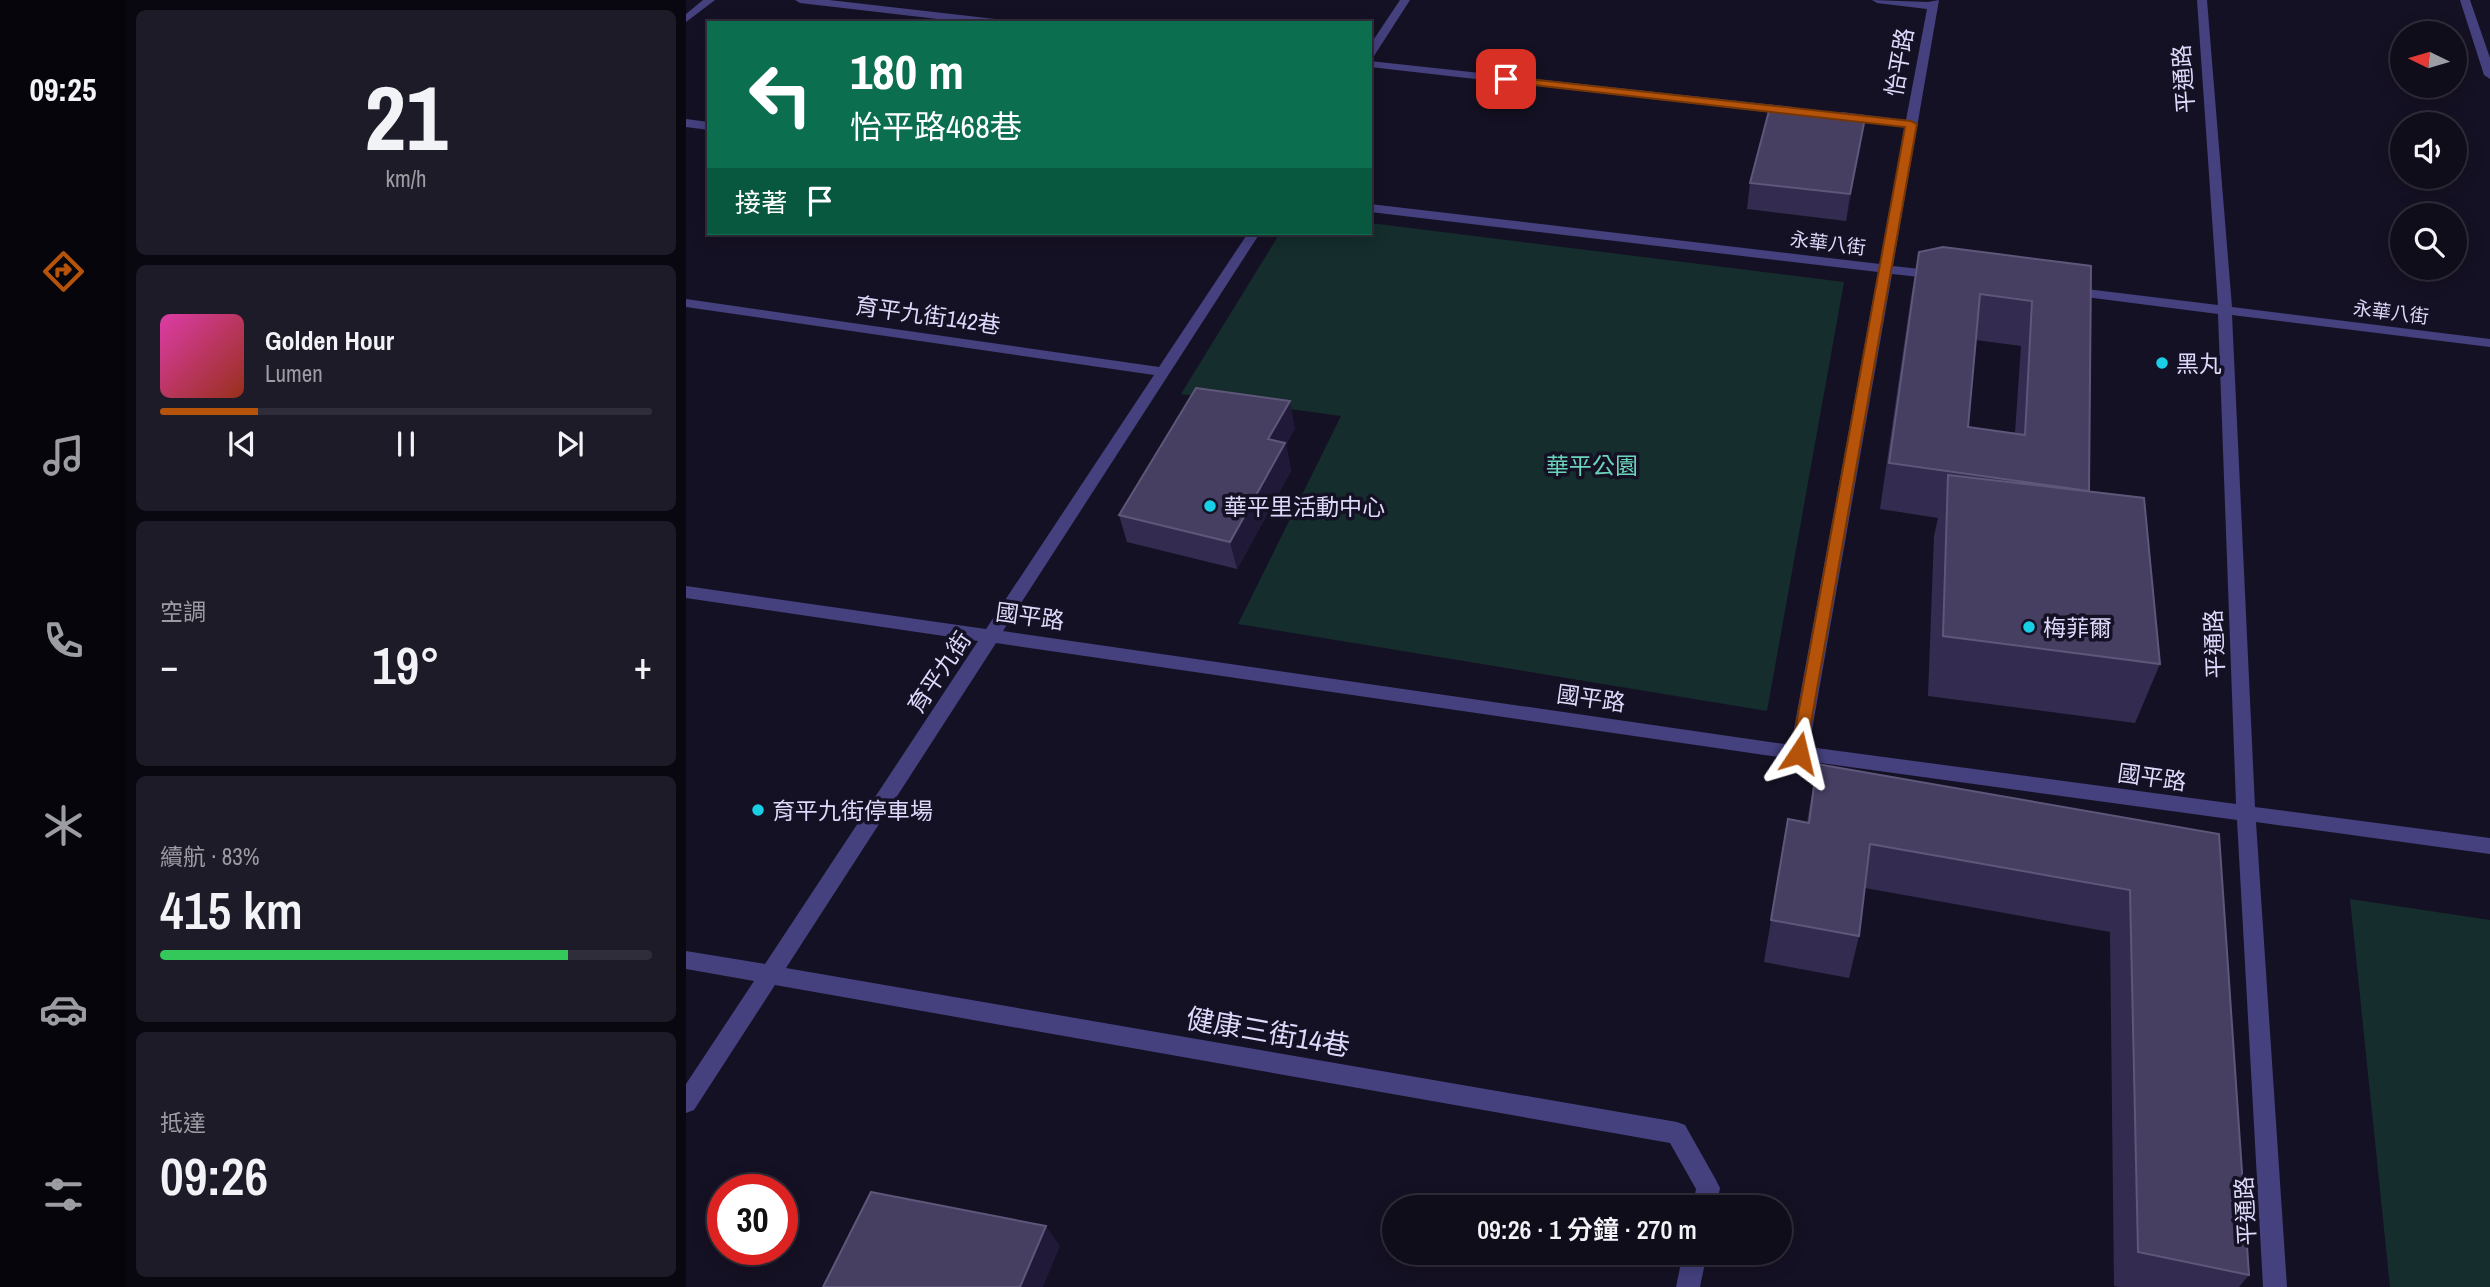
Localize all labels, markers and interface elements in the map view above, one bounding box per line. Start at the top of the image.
north arrow [2390,21,2468,98]
map controls [2390,21,2467,280]
street label: 怡平路 [1878,25,1920,99]
text: 180 m [850,38,964,104]
street label: 平通路 [2165,44,2201,114]
icon: left [735,49,826,140]
pin [1476,49,1536,109]
text: 21 [365,56,448,178]
icon: arrive [1487,60,1525,98]
text: 09:25 [29,68,97,111]
text: 怡平路468巷 [850,105,1022,148]
button: sound [2390,112,2467,189]
text: km/h [386,163,426,194]
icon: arrive [801,182,839,220]
text: 接著 [735,185,787,220]
button: search [2390,203,2467,280]
street label: 永華八街 [1789,225,1867,261]
icon: directions [39,247,88,296]
street label: 育平九街142巷 [853,289,1003,341]
street label: 永華八街 [2352,294,2430,330]
text: Golden Hour [265,323,394,358]
place label: 黑丸 [2176,348,2222,379]
marker: 黑丸 [2154,355,2170,371]
text: Lumen [265,358,323,389]
icon: previous [223,425,261,463]
icon: pause [387,425,425,463]
icon: next [551,425,589,463]
icon: music [39,431,88,480]
park label: 華平公園 [1546,450,1638,481]
place label: 華平里活動中心 [1224,491,1385,522]
marker: 華平里活動中心 [1202,498,1218,514]
text: 空調 [160,596,206,627]
street label: 國平路 [994,596,1066,636]
street label: 平通路 [2197,609,2231,679]
place label: 梅菲爾 [2043,612,2112,643]
icon: phone [39,616,88,665]
marker: 梅菲爾 [2021,619,2037,635]
street label: 育平九街 [900,625,978,719]
text: 19° [372,630,440,700]
text: − [160,640,178,691]
text: + [634,640,652,691]
street label: 國平路 [1555,678,1627,718]
position arrow [1762,716,1836,790]
street label: 國平路 [2116,757,2188,797]
place label: 育平九街停車場 [772,795,933,826]
icon: climate [39,801,88,850]
marker: 育平九街停車場 [750,802,766,818]
text: 續航 · 83% [160,841,259,872]
text: 415 km [160,875,303,945]
icon: car [39,985,88,1034]
street label: 健康三街14巷 [1183,999,1353,1065]
text: 抵達 [160,1107,206,1138]
text: 09:26 [160,1141,268,1211]
icon: filters [39,1170,88,1219]
speed limit sign: 30 [707,1174,798,1265]
street label: 平通路 [2228,1176,2262,1246]
text: 09:26 · 1 分鐘 · 270 m [1477,1212,1697,1247]

